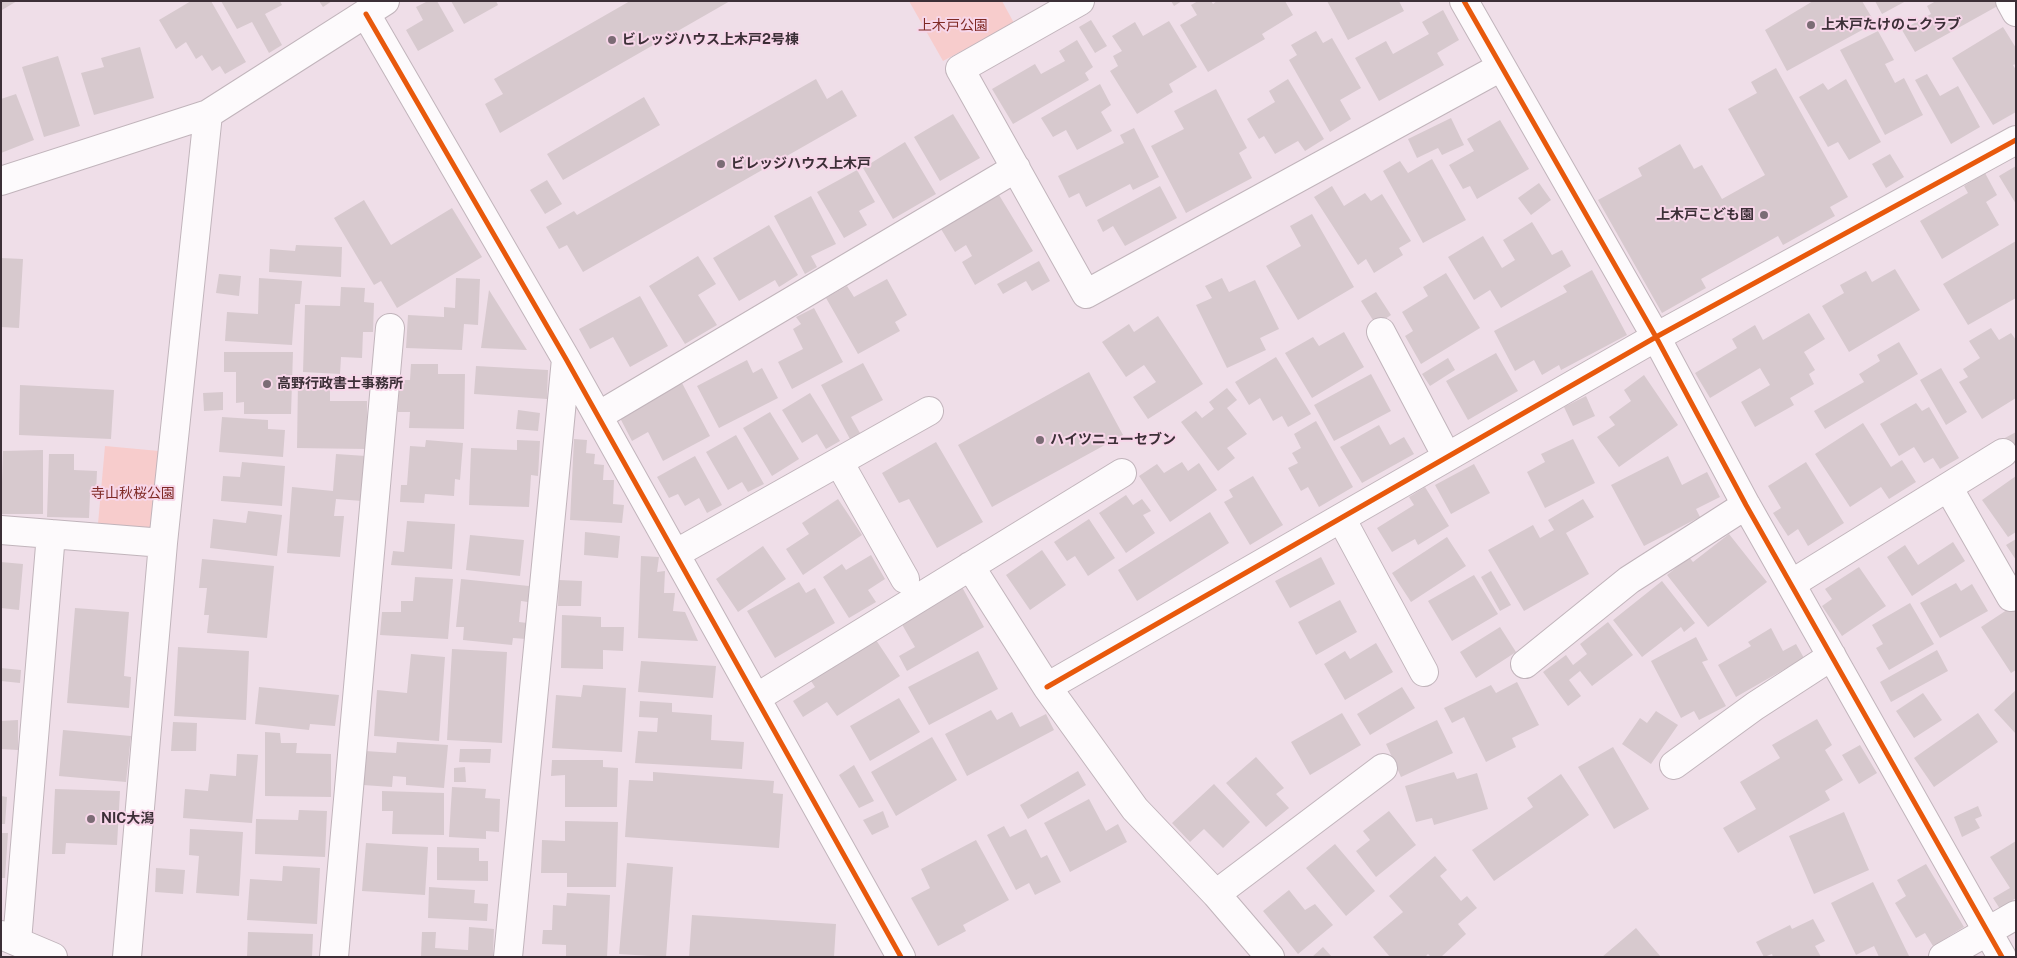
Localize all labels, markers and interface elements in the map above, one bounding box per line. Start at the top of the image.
place label: 上木戸たけのこクラブ [1821,17,1961,33]
park label: 上木戸公園 [918,18,988,34]
marker: 上木戸たけのこクラブ [1805,19,1817,31]
place label: ビレッジハウス上木戸2号棟 [622,32,799,48]
marker: ビレッジハウス上木戸2号棟 [606,34,618,46]
place label: ビレッジハウス上木戸 [731,156,871,172]
marker: ビレッジハウス上木戸 [715,158,727,170]
place label: 上木戸こども園 [1656,207,1754,223]
marker: 上木戸こども園 [1758,209,1770,221]
place label: 高野行政書士事務所 [277,376,403,392]
marker: 高野行政書士事務所 [261,378,273,390]
place label: ハイツニューセブン [1050,432,1176,448]
marker: ハイツニューセブン [1034,434,1046,446]
park label: 寺山秋桜公園 [91,486,175,502]
place label: NIC大潟 [101,811,154,827]
marker: NIC大潟 [85,813,97,825]

